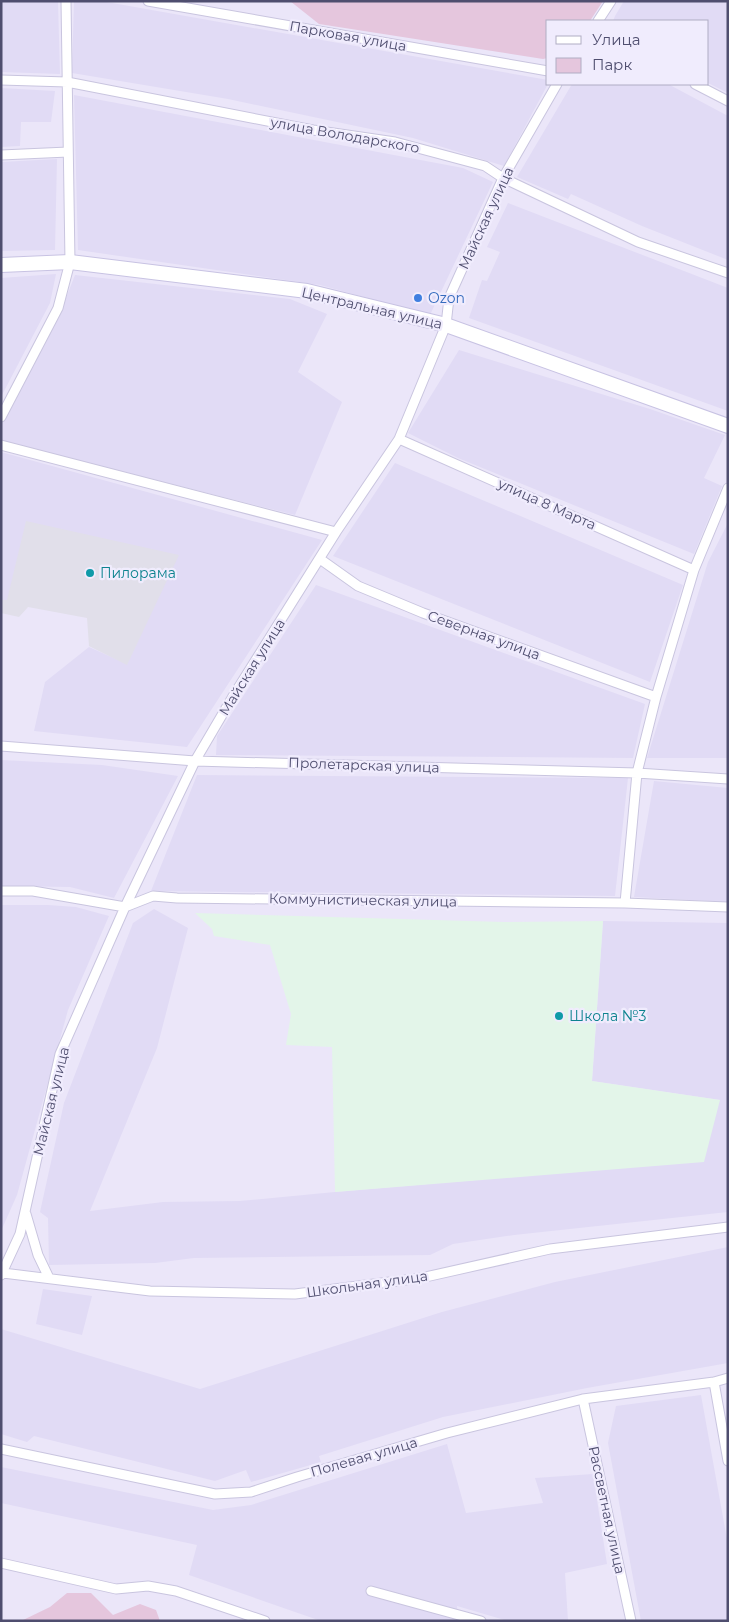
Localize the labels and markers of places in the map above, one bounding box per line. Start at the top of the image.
place label: Ozon [428,289,465,307]
marker: Ozon [412,292,424,304]
place label: Пилорама [100,564,176,582]
marker: Пилорама [84,567,96,579]
place label: Школа №3 [569,1007,647,1025]
marker: Школа №3 [553,1010,565,1022]

